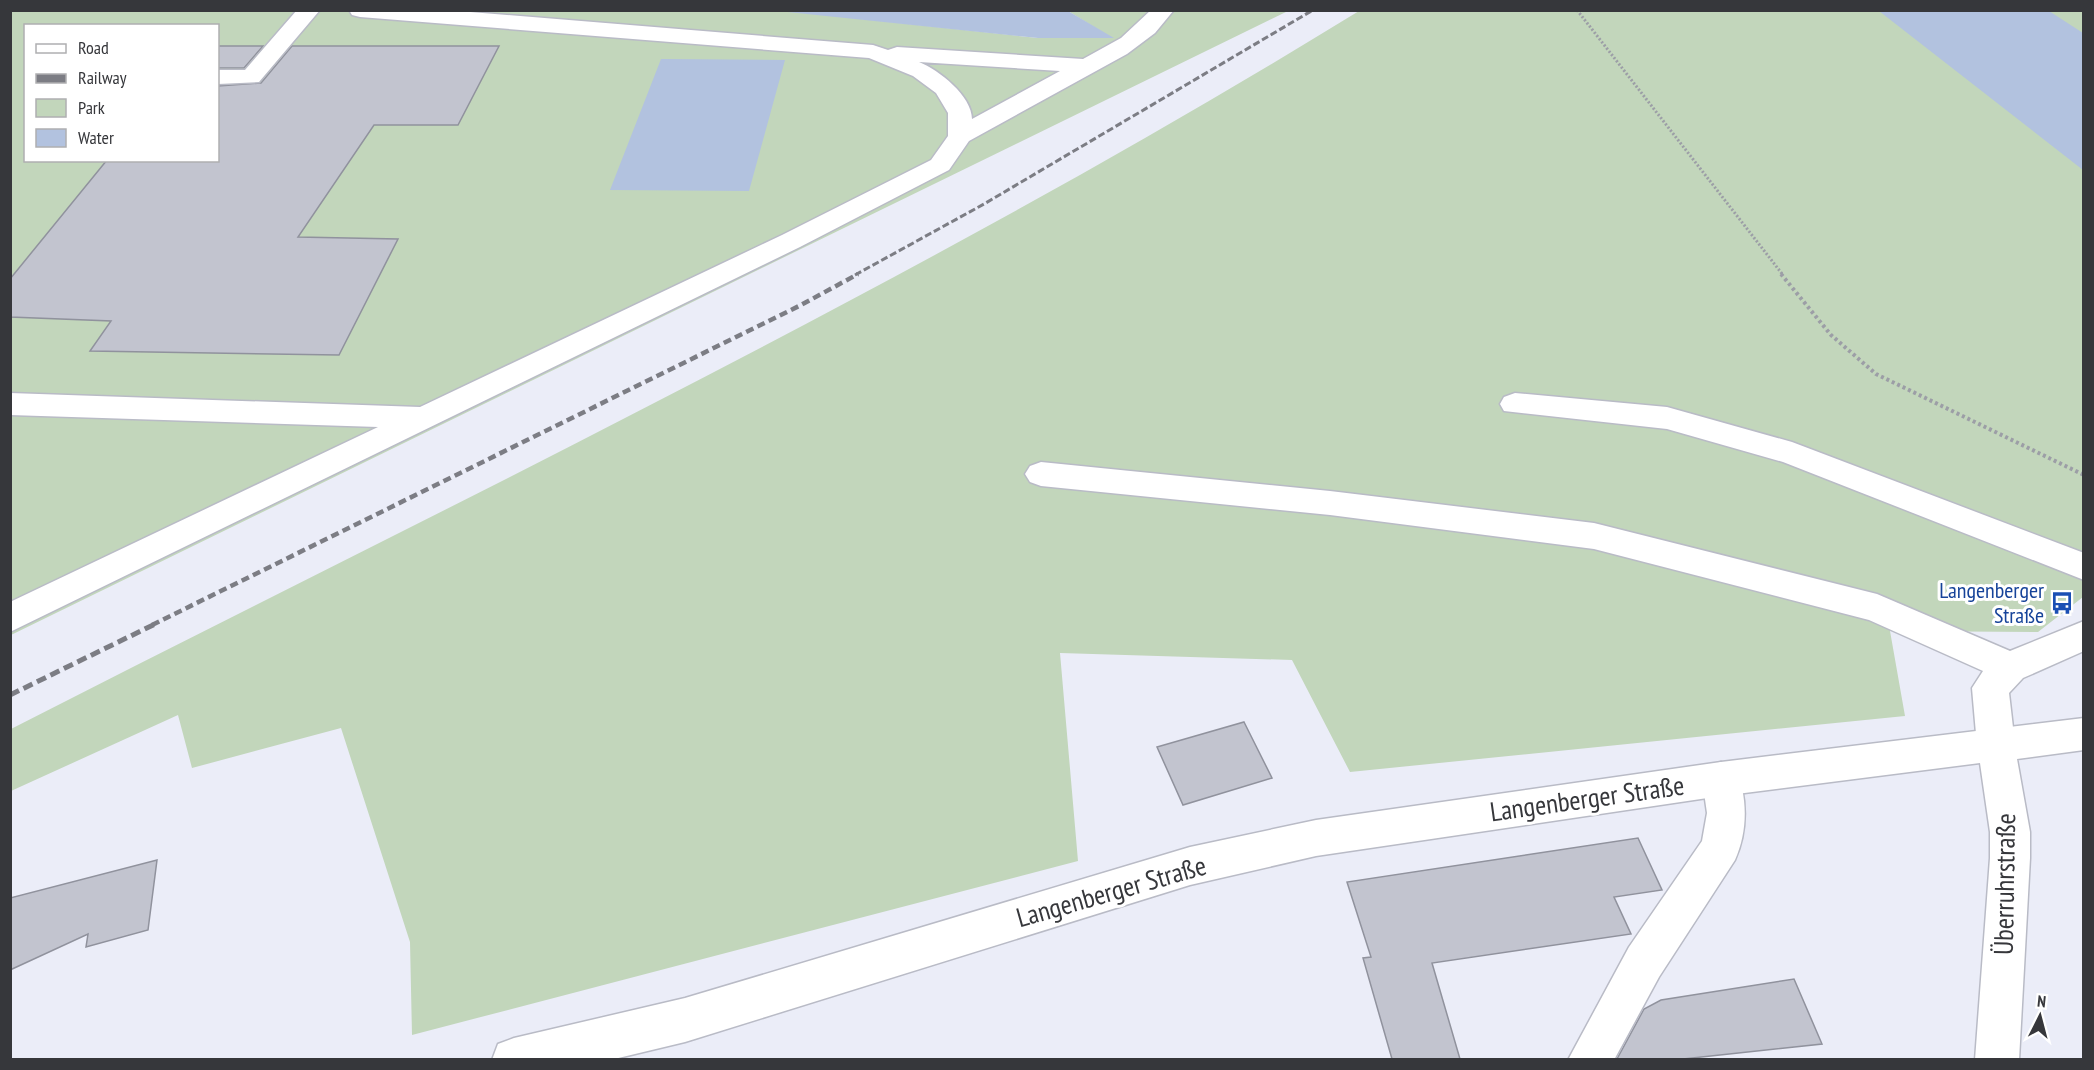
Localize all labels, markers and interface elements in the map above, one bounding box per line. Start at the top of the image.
legend [24,24,219,162]
text: Road [78,36,109,59]
text: Railway [78,66,127,89]
text: Park [78,96,105,119]
text: Water [78,126,114,149]
place label: Langenberger Straße [1939,576,2044,629]
bus stop icon: Langenberger Straße [2049,590,2075,616]
street label: Langenberger Straße [1488,768,1686,828]
street label: Überruhrstraße [1986,813,2022,955]
street label: Langenberger Straße [1012,848,1210,934]
north arrow [2010,986,2070,1046]
text: N [2036,991,2047,1011]

